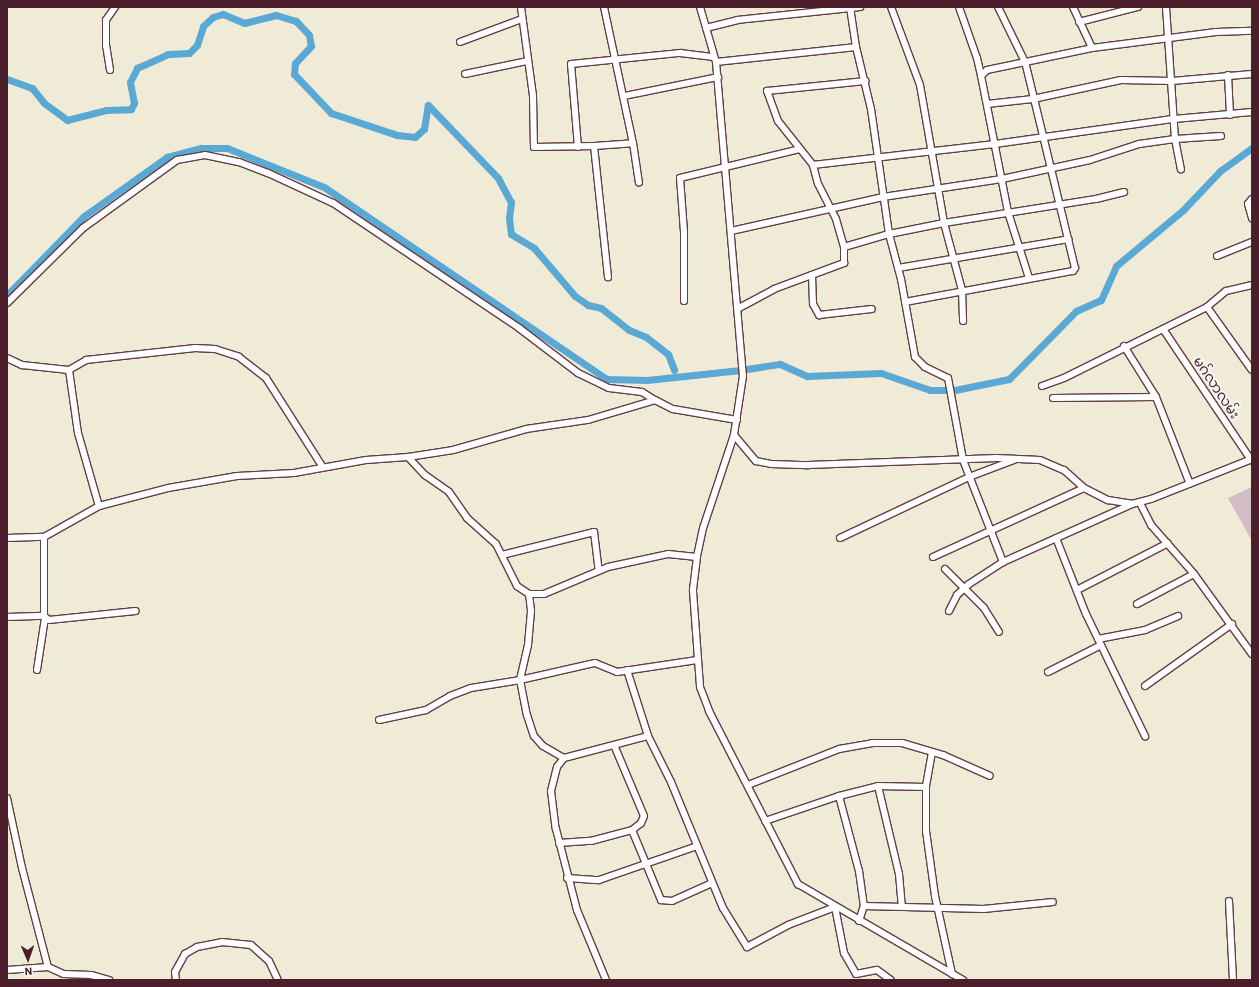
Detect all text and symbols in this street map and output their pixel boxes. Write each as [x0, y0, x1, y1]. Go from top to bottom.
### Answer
street label: မဂ်လာလမ်း [1189, 354, 1243, 422]
north arrow [8, 939, 48, 979]
text: N [24, 965, 32, 978]

